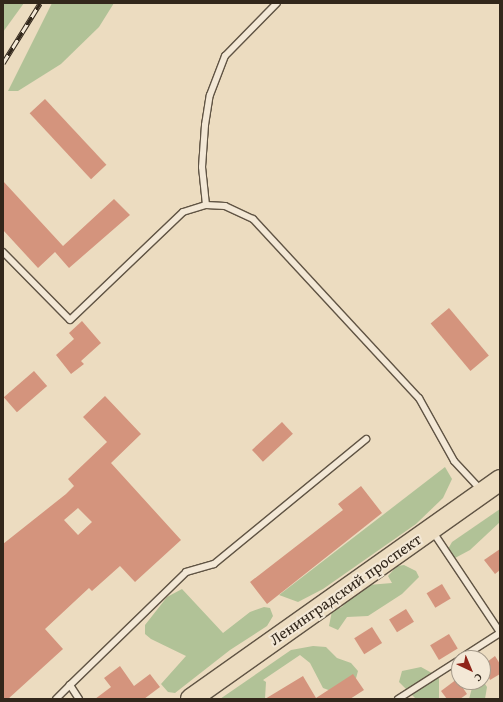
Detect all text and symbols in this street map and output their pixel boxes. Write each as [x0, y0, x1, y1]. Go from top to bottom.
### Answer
street label: Ленинградский проспект [265, 529, 425, 649]
north arrow [451, 650, 491, 690]
text: С [471, 670, 486, 686]

